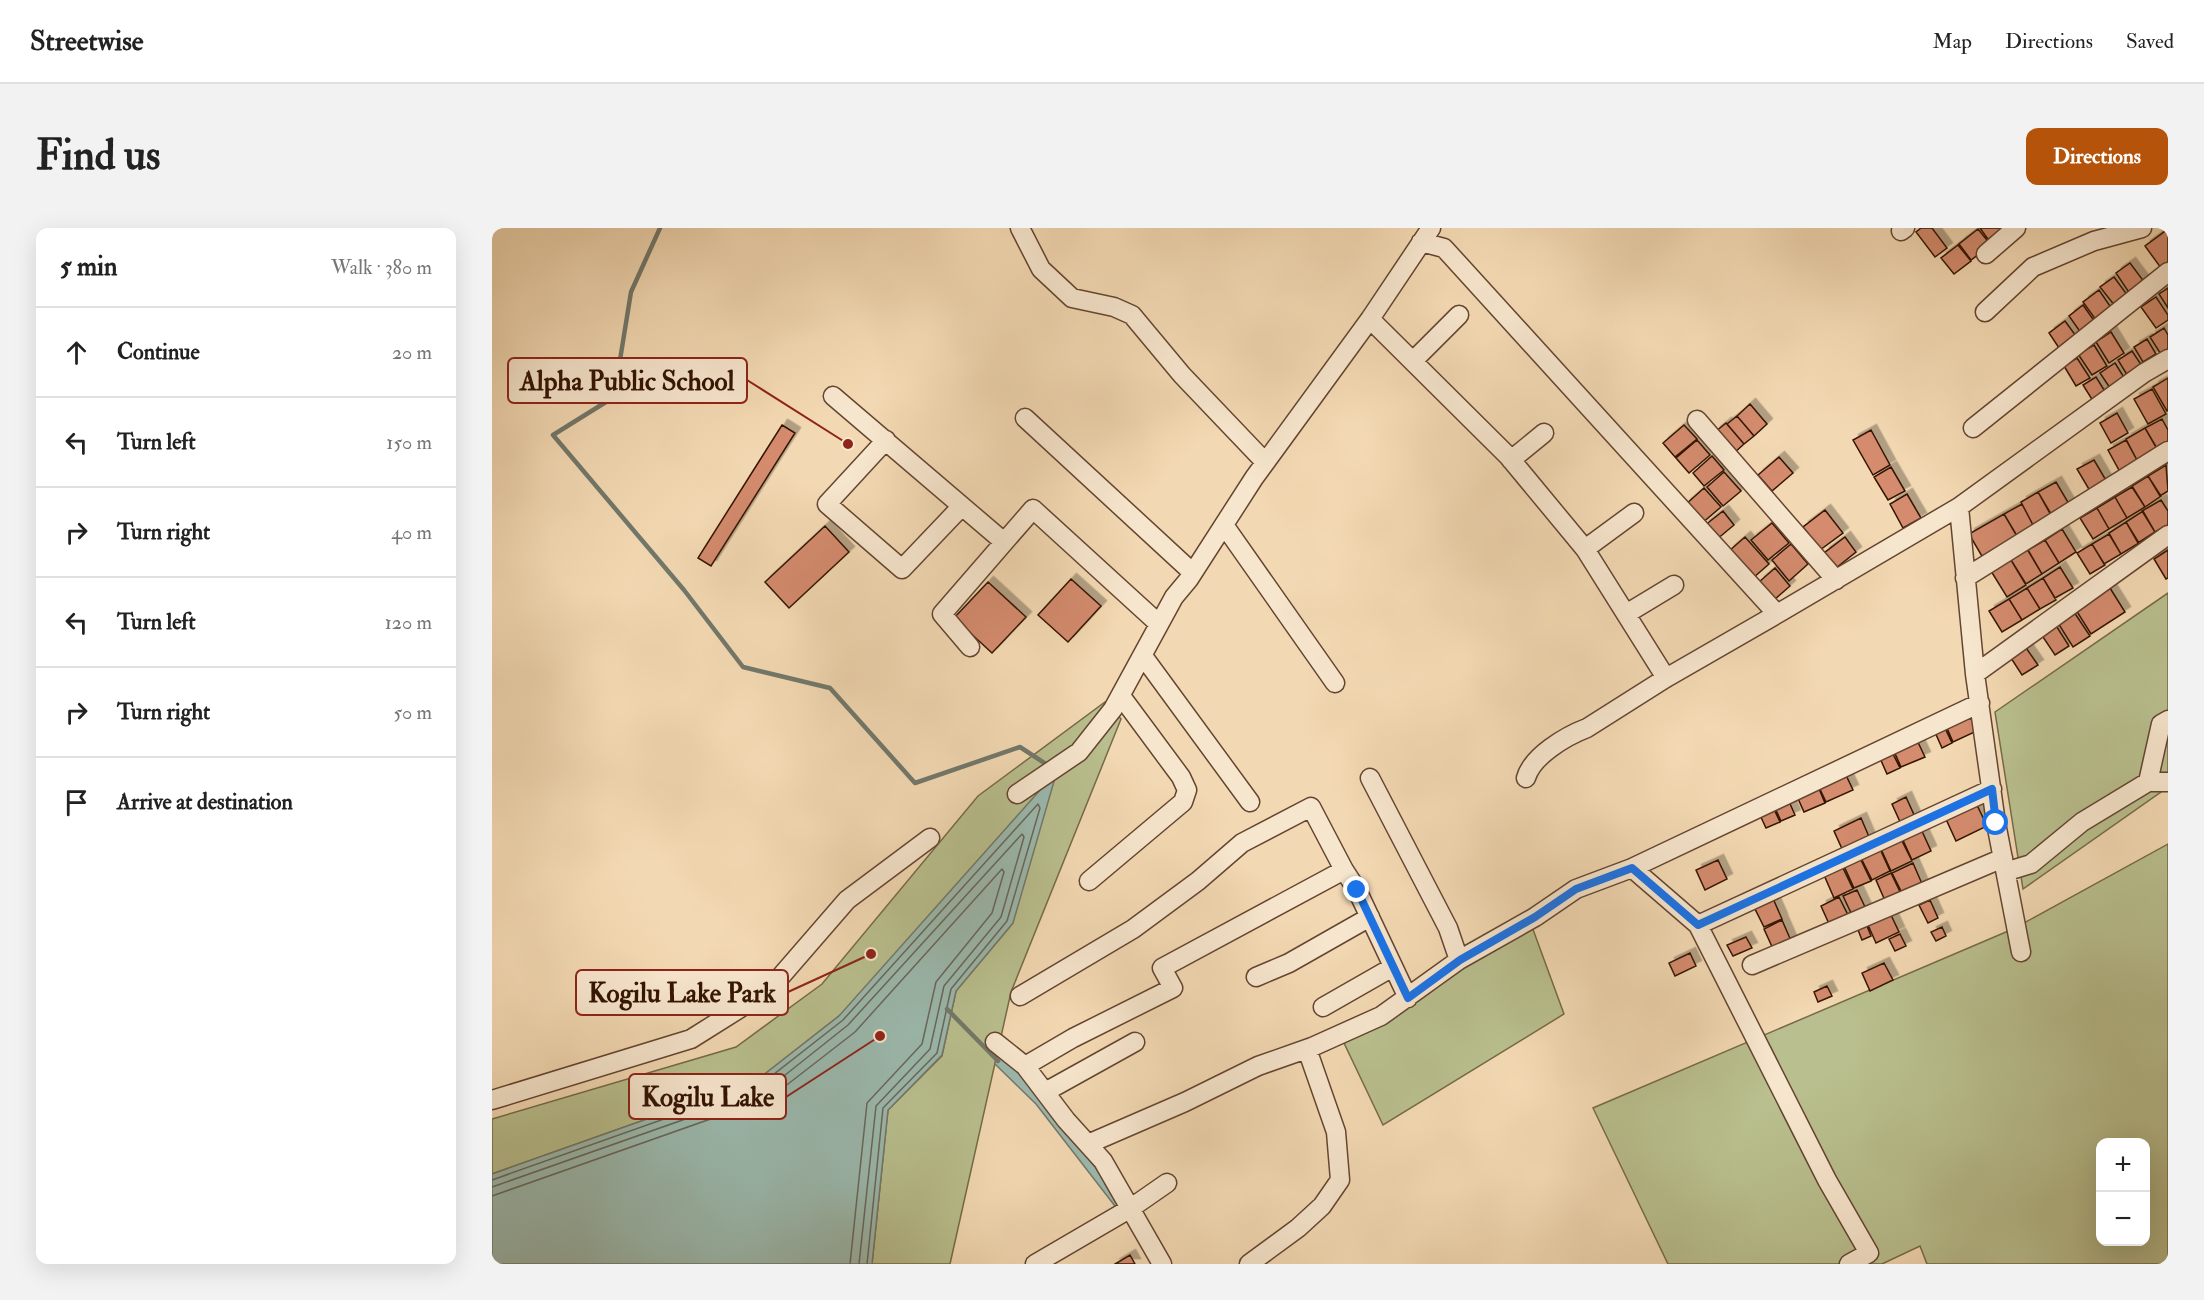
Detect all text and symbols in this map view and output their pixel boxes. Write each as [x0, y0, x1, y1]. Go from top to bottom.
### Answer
text: Streetwise [30, 24, 144, 59]
text: Map [1932, 28, 1972, 55]
text: Directions [2005, 28, 2093, 55]
text: Saved [2126, 28, 2174, 55]
button: Directions [2026, 128, 2168, 185]
text: Find us [36, 130, 160, 182]
text: 5 min [60, 251, 117, 283]
text: Walk · 380 m [331, 255, 432, 280]
icon: ahead [60, 336, 93, 369]
text: Continue [117, 338, 200, 366]
text: 20 m [392, 340, 432, 365]
callout: Alpha Public School [508, 358, 747, 403]
text: Alpha Public School [519, 365, 735, 399]
icon: left [60, 426, 93, 459]
text: Turn left [117, 428, 196, 456]
text: 150 m [386, 430, 432, 455]
icon: right [60, 516, 93, 549]
text: Turn right [117, 518, 210, 546]
text: 40 m [391, 520, 432, 545]
icon: left [60, 606, 93, 639]
text: Turn left [117, 608, 196, 636]
text: 120 m [385, 610, 432, 635]
icon: right [60, 696, 93, 729]
text: Turn right [117, 698, 210, 726]
text: 50 m [393, 700, 432, 725]
icon: arrive [60, 786, 93, 819]
text: Arrive at destination [117, 788, 293, 816]
route start [1982, 809, 2008, 835]
route end [1343, 876, 1369, 902]
callout: Kogilu Lake Park [576, 970, 788, 1015]
text: Kogilu Lake Park [588, 977, 777, 1011]
callout: Kogilu Lake [629, 1074, 786, 1119]
text: Kogilu Lake [642, 1081, 775, 1115]
map controls [2096, 1138, 2150, 1246]
button: + [2096, 1138, 2150, 1192]
button: − [2096, 1192, 2150, 1246]

